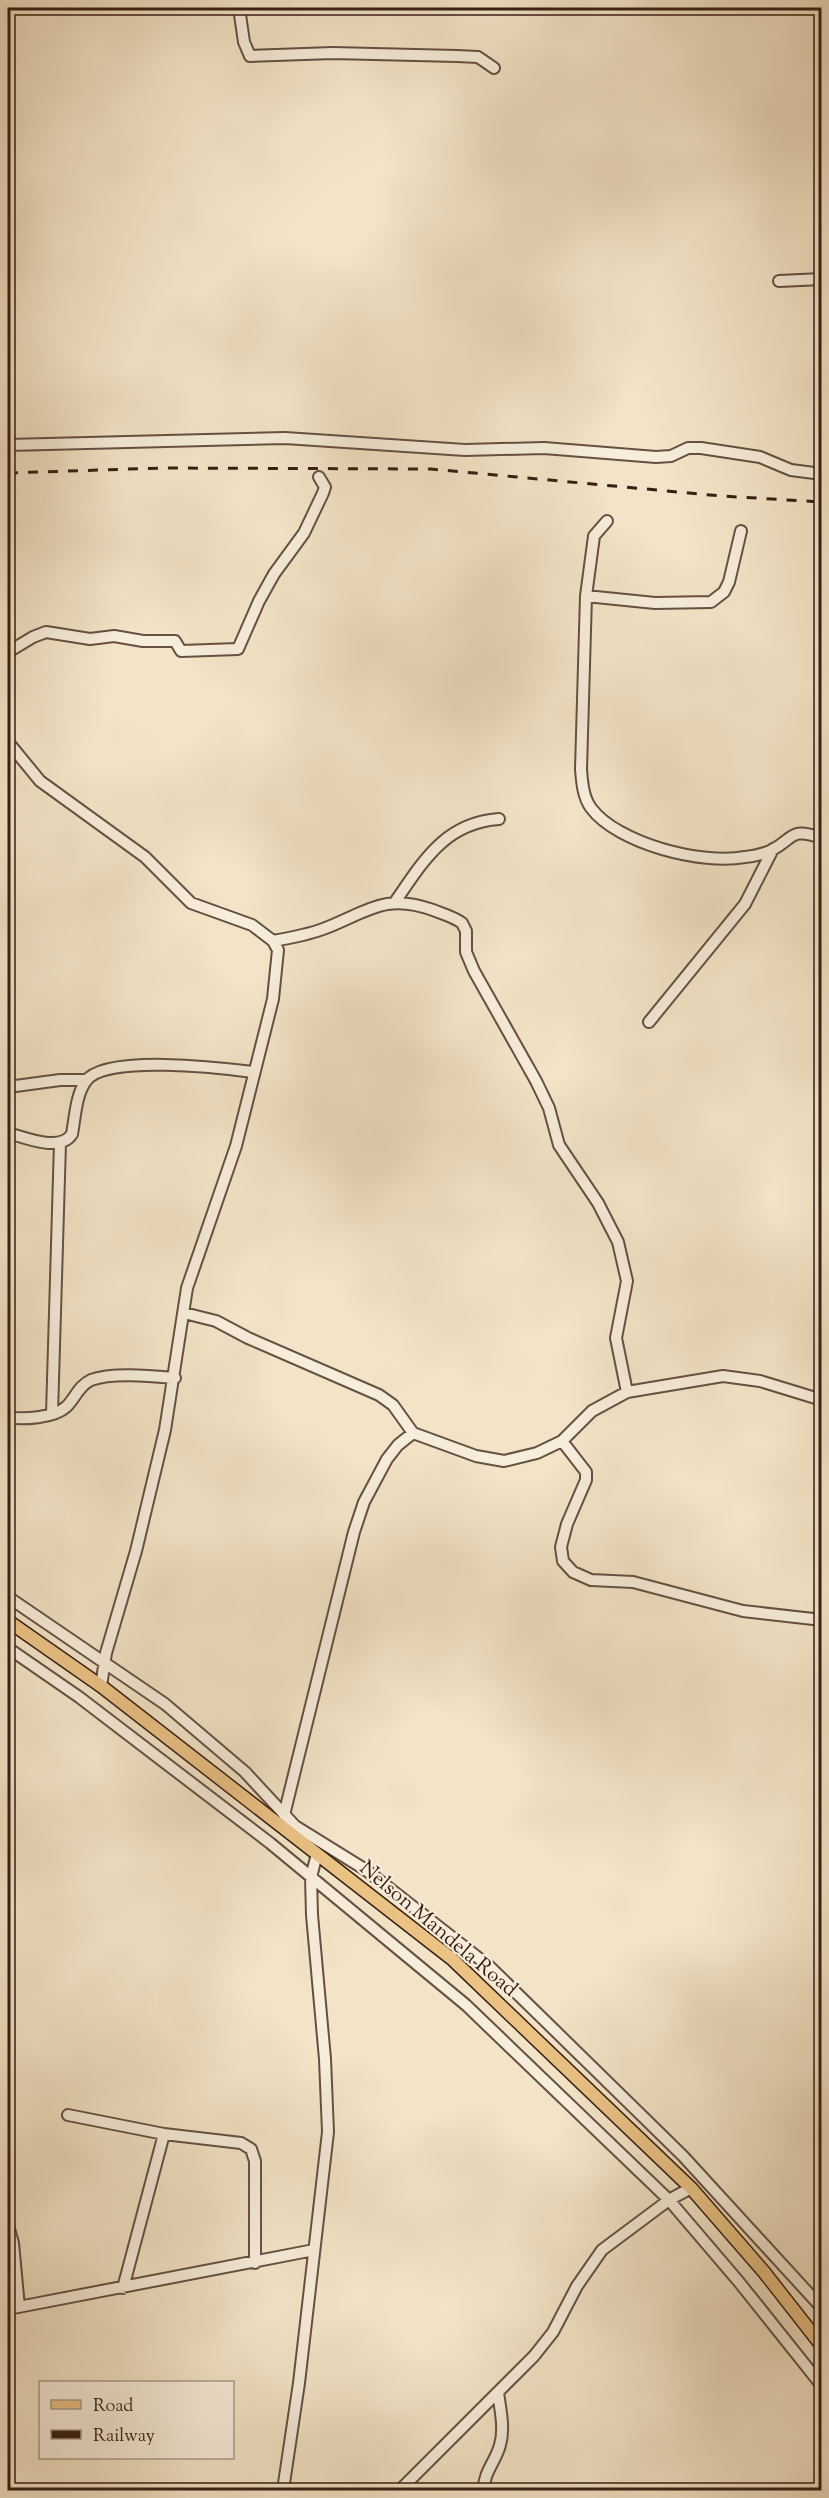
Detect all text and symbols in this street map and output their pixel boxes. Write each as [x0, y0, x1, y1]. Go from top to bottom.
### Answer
street label: Nelson Mandela Road [352, 1854, 523, 2005]
legend [39, 2381, 234, 2459]
text: Road [93, 2394, 133, 2420]
text: Railway [93, 2424, 155, 2450]

